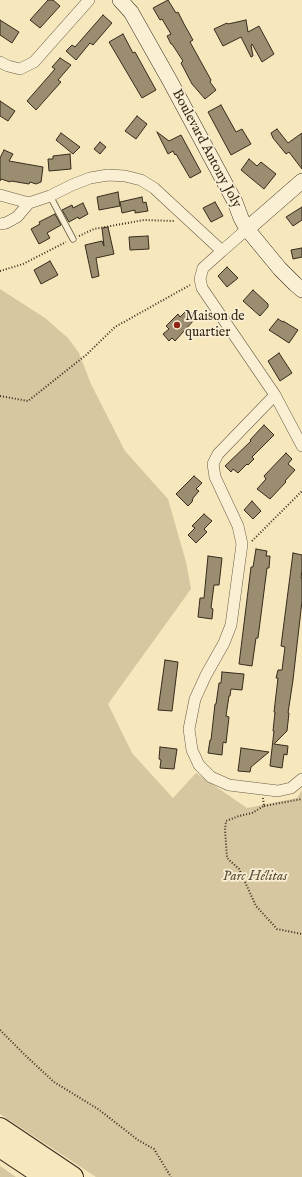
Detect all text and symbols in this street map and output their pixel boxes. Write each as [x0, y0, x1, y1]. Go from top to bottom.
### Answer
street label: Boulevard Antony Joly [168, 87, 244, 211]
place label: Maison de quartier [185, 309, 245, 342]
marker: Maison de quartier [172, 320, 182, 330]
park label: Parc Hélitas [223, 869, 287, 885]

